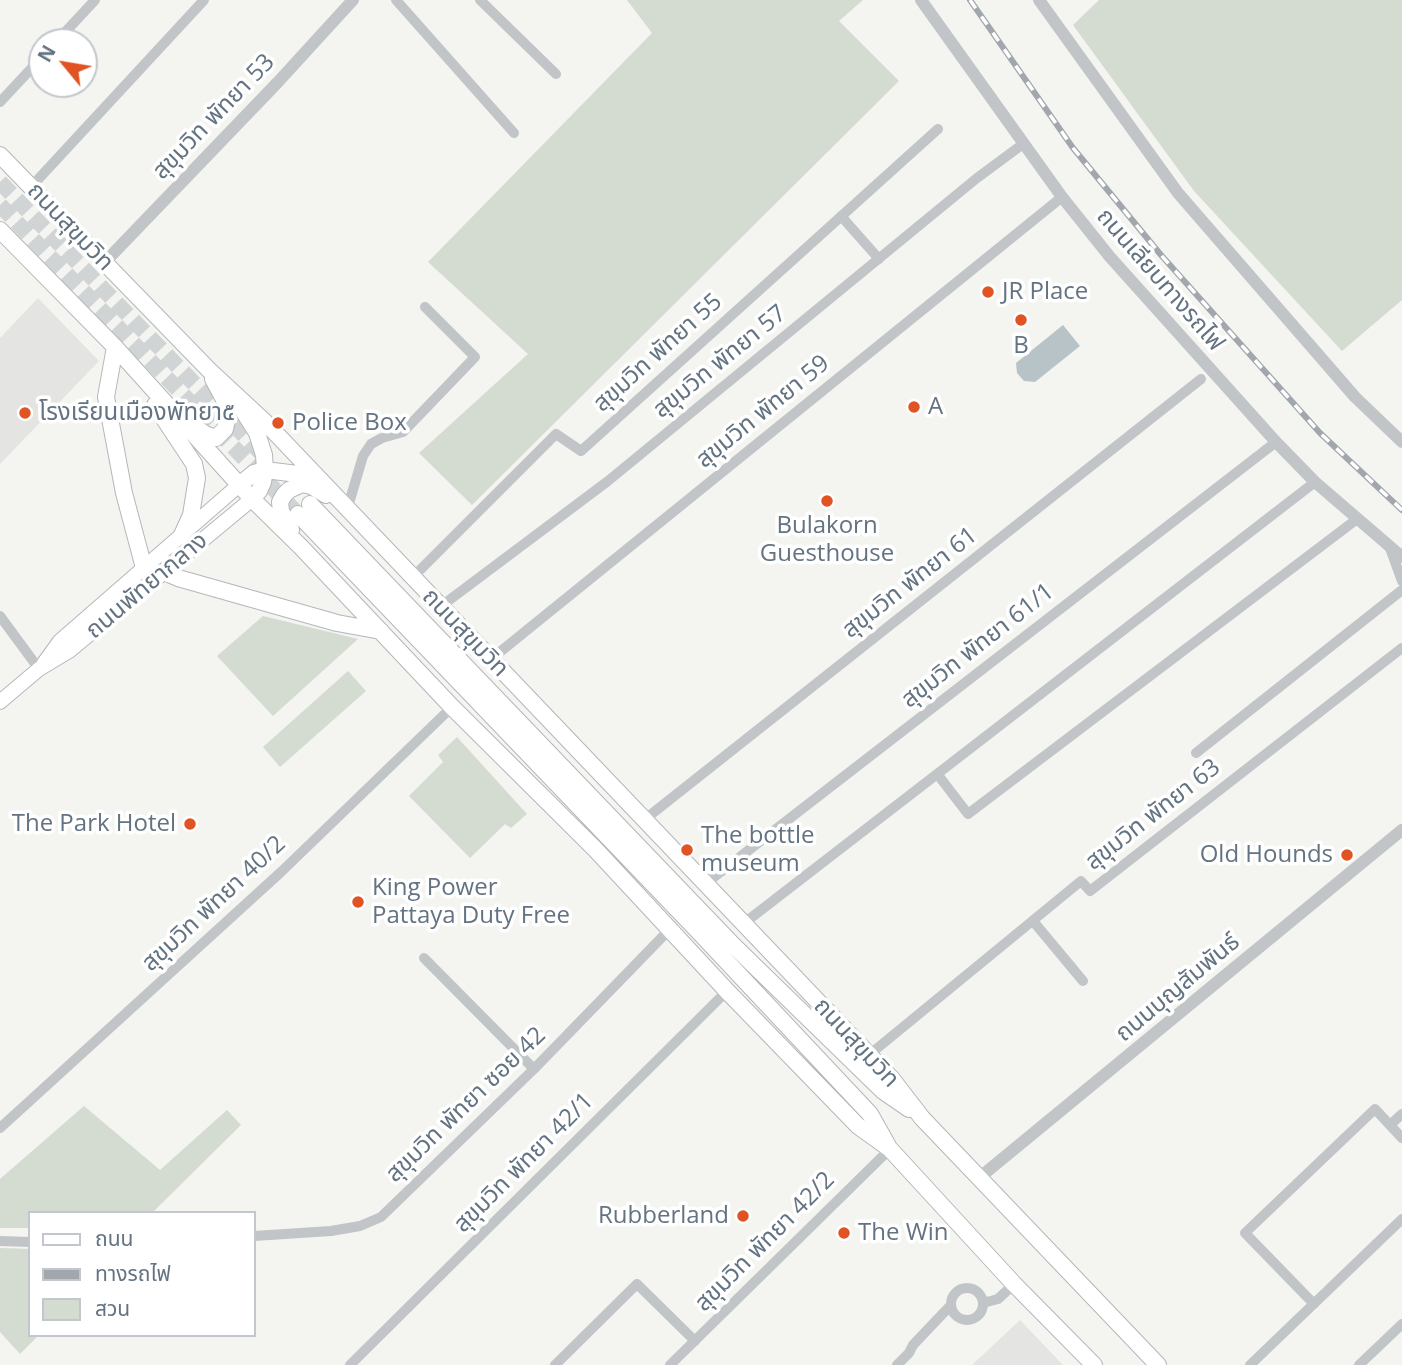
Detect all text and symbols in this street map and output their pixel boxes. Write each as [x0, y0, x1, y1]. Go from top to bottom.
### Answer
north arrow [28, 28, 98, 98]
text: N [31, 40, 62, 67]
street label: สุขุมวิท พัทยา 53 [147, 48, 281, 186]
street label: ถนนสุขุมวิท [21, 177, 119, 277]
street label: ถนนเลียบทางรถไฟ [1090, 203, 1230, 357]
place label: JR Place [1002, 278, 1088, 306]
marker: JR Place [980, 284, 996, 300]
street label: สุขุมวิท พัทยา 55 [588, 288, 728, 418]
street label: สุขุมวิท พัทยา 57 [648, 299, 792, 425]
marker: B [1013, 312, 1029, 328]
place label: B [1013, 332, 1029, 360]
street label: สุขุมวิท พัทยา 59 [691, 349, 835, 475]
place label: A [928, 393, 943, 421]
place label: โรงเรียนเมืองพัทยา๕ [39, 399, 235, 427]
marker: A [906, 399, 922, 415]
marker: โรงเรียนเมืองพัทยา๕ [17, 405, 33, 421]
place label: Police Box [292, 409, 407, 437]
marker: Police Box [270, 415, 286, 431]
marker: Bulakorn Guesthouse [819, 493, 835, 509]
place label: Bulakorn Guesthouse [760, 512, 894, 568]
street label: สุขุมวิท พัทยา 61 [837, 521, 983, 645]
street label: ถนนพัทยากลาง [80, 527, 214, 645]
street label: สุขุมวิท พัทยา 61/1 [896, 577, 1060, 715]
street label: ถนนสุขุมวิท [416, 583, 514, 683]
street label: สุขุมวิท พัทยา 63 [1080, 753, 1226, 877]
place label: The Park Hotel [12, 810, 176, 838]
marker: The Park Hotel [182, 816, 198, 832]
place label: The bottle museum [701, 822, 814, 878]
street label: สุขุมวิท พัทยา 40/2 [136, 830, 292, 978]
place label: Old Hounds [1200, 841, 1333, 869]
marker: The bottle museum [679, 842, 695, 858]
marker: Old Hounds [1339, 847, 1355, 863]
place label: King Power Pattaya Duty Free [372, 874, 570, 930]
marker: King Power Pattaya Duty Free [350, 894, 366, 910]
street label: ถนนบุญสัมพันธ์ [1110, 928, 1246, 1048]
street label: ถนนสุขุมวิท [807, 992, 905, 1094]
street label: สุขุมวิท พัทยา ซอย 42 [380, 1021, 552, 1189]
street label: สุขุมวิท พัทยา 42/1 [448, 1087, 600, 1239]
street label: สุขุมวิท พัทยา 42/2 [689, 1166, 841, 1318]
place label: Rubberland [598, 1202, 729, 1230]
marker: Rubberland [735, 1208, 751, 1224]
legend [28, 1211, 256, 1337]
place label: The Win [858, 1219, 949, 1247]
text: ถนน [95, 1224, 133, 1252]
marker: The Win [836, 1225, 852, 1241]
text: ทางรถไฟ [95, 1259, 171, 1287]
text: สวน [95, 1294, 130, 1322]

